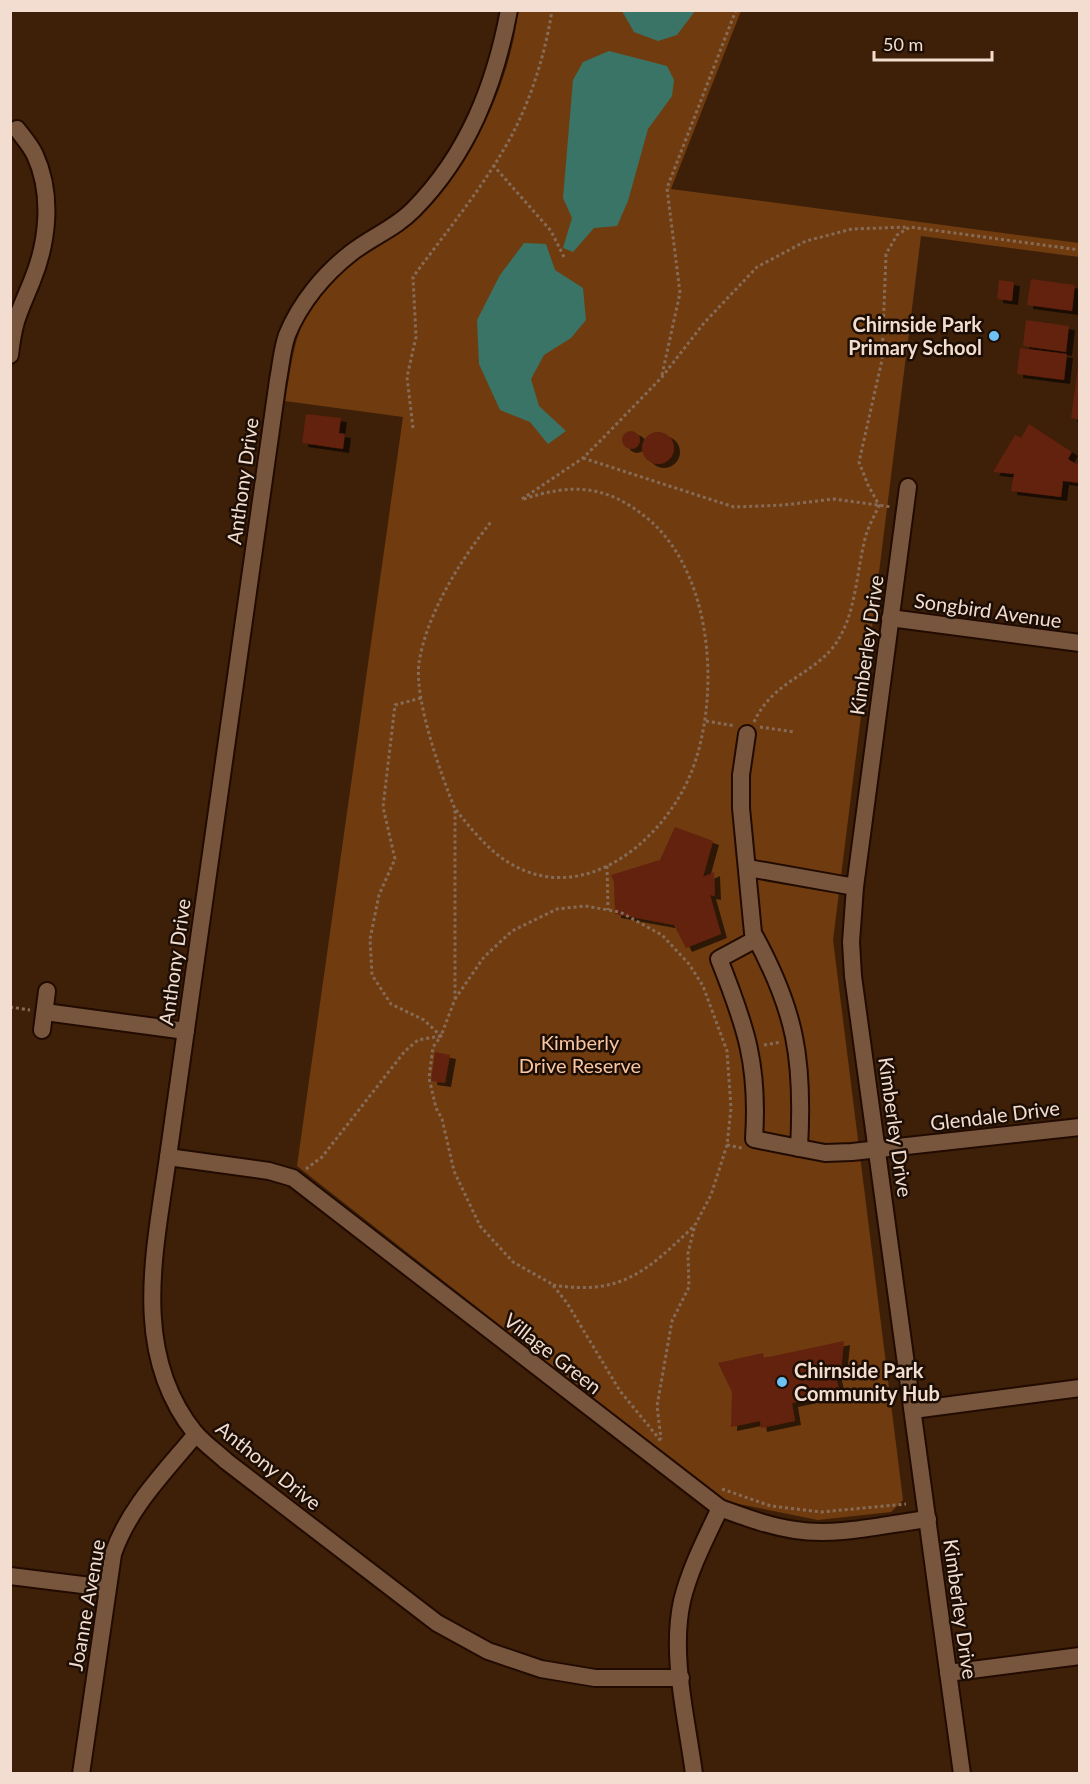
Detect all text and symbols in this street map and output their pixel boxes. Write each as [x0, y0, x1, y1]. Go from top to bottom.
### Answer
scale bar [874, 24, 992, 62]
text: 50 m [883, 33, 923, 55]
place label: Chirnside Park Primary School [848, 312, 982, 359]
marker: Chirnside Park Primary School [987, 329, 1001, 343]
street label: Anthony Drive [221, 416, 263, 546]
street label: Kimberley Drive [844, 573, 888, 717]
street label: Songbird Avenue [913, 588, 1063, 632]
street label: Anthony Drive [153, 897, 195, 1027]
park label: Kimberly Drive Reserve [519, 1030, 641, 1077]
street label: Kimberley Drive [874, 1055, 918, 1199]
street label: Glendale Drive [929, 1095, 1061, 1135]
street label: Village Green [499, 1307, 607, 1399]
place label: Chirnside Park Community Hub [794, 1358, 940, 1405]
marker: Chirnside Park Community Hub [775, 1375, 789, 1389]
street label: Anthony Drive [212, 1415, 326, 1515]
street label: Joanne Avenue [63, 1537, 109, 1673]
street label: Kimberley Drive [939, 1537, 983, 1681]

